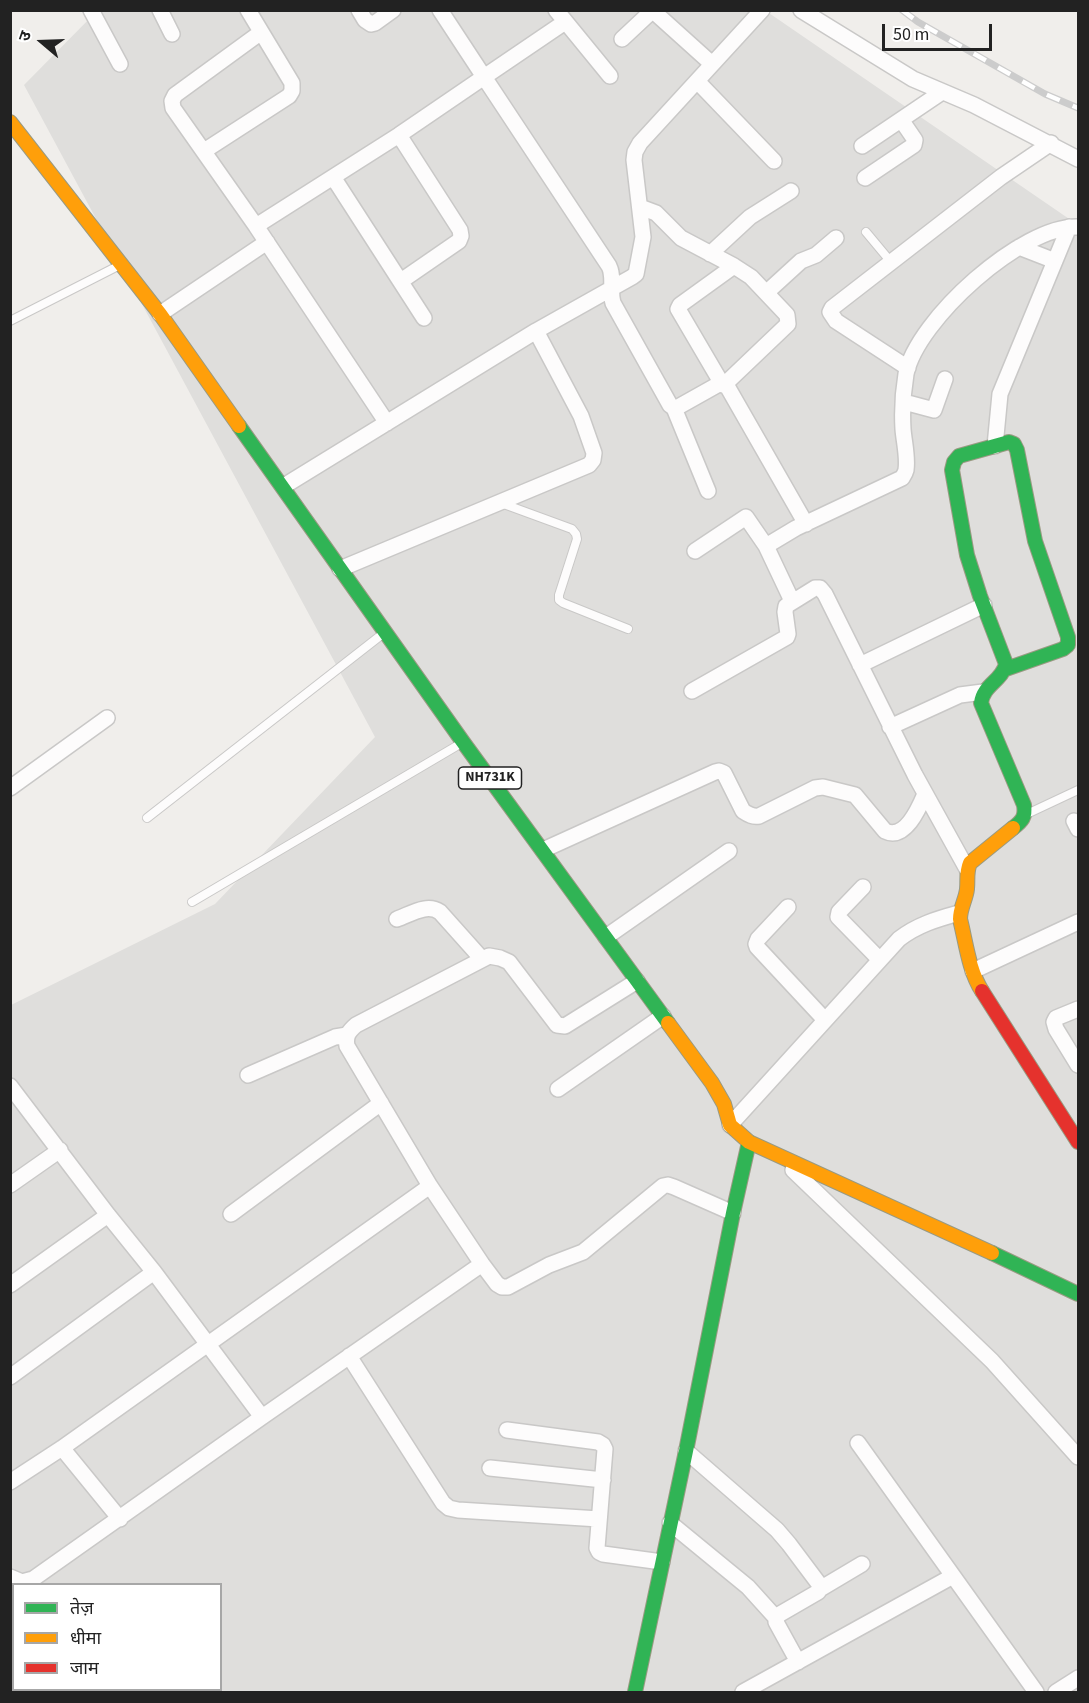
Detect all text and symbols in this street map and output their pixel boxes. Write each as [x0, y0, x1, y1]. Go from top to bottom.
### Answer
north arrow [12, 12, 72, 72]
scale bar [885, 12, 994, 50]
text: 50 m [893, 22, 929, 47]
text: उ [13, 28, 37, 44]
road number: NH731K [458, 767, 522, 789]
legend [12, 1583, 222, 1691]
text: तेज़ [70, 1596, 94, 1621]
text: धीमा [70, 1626, 101, 1651]
text: जाम [70, 1656, 99, 1681]

